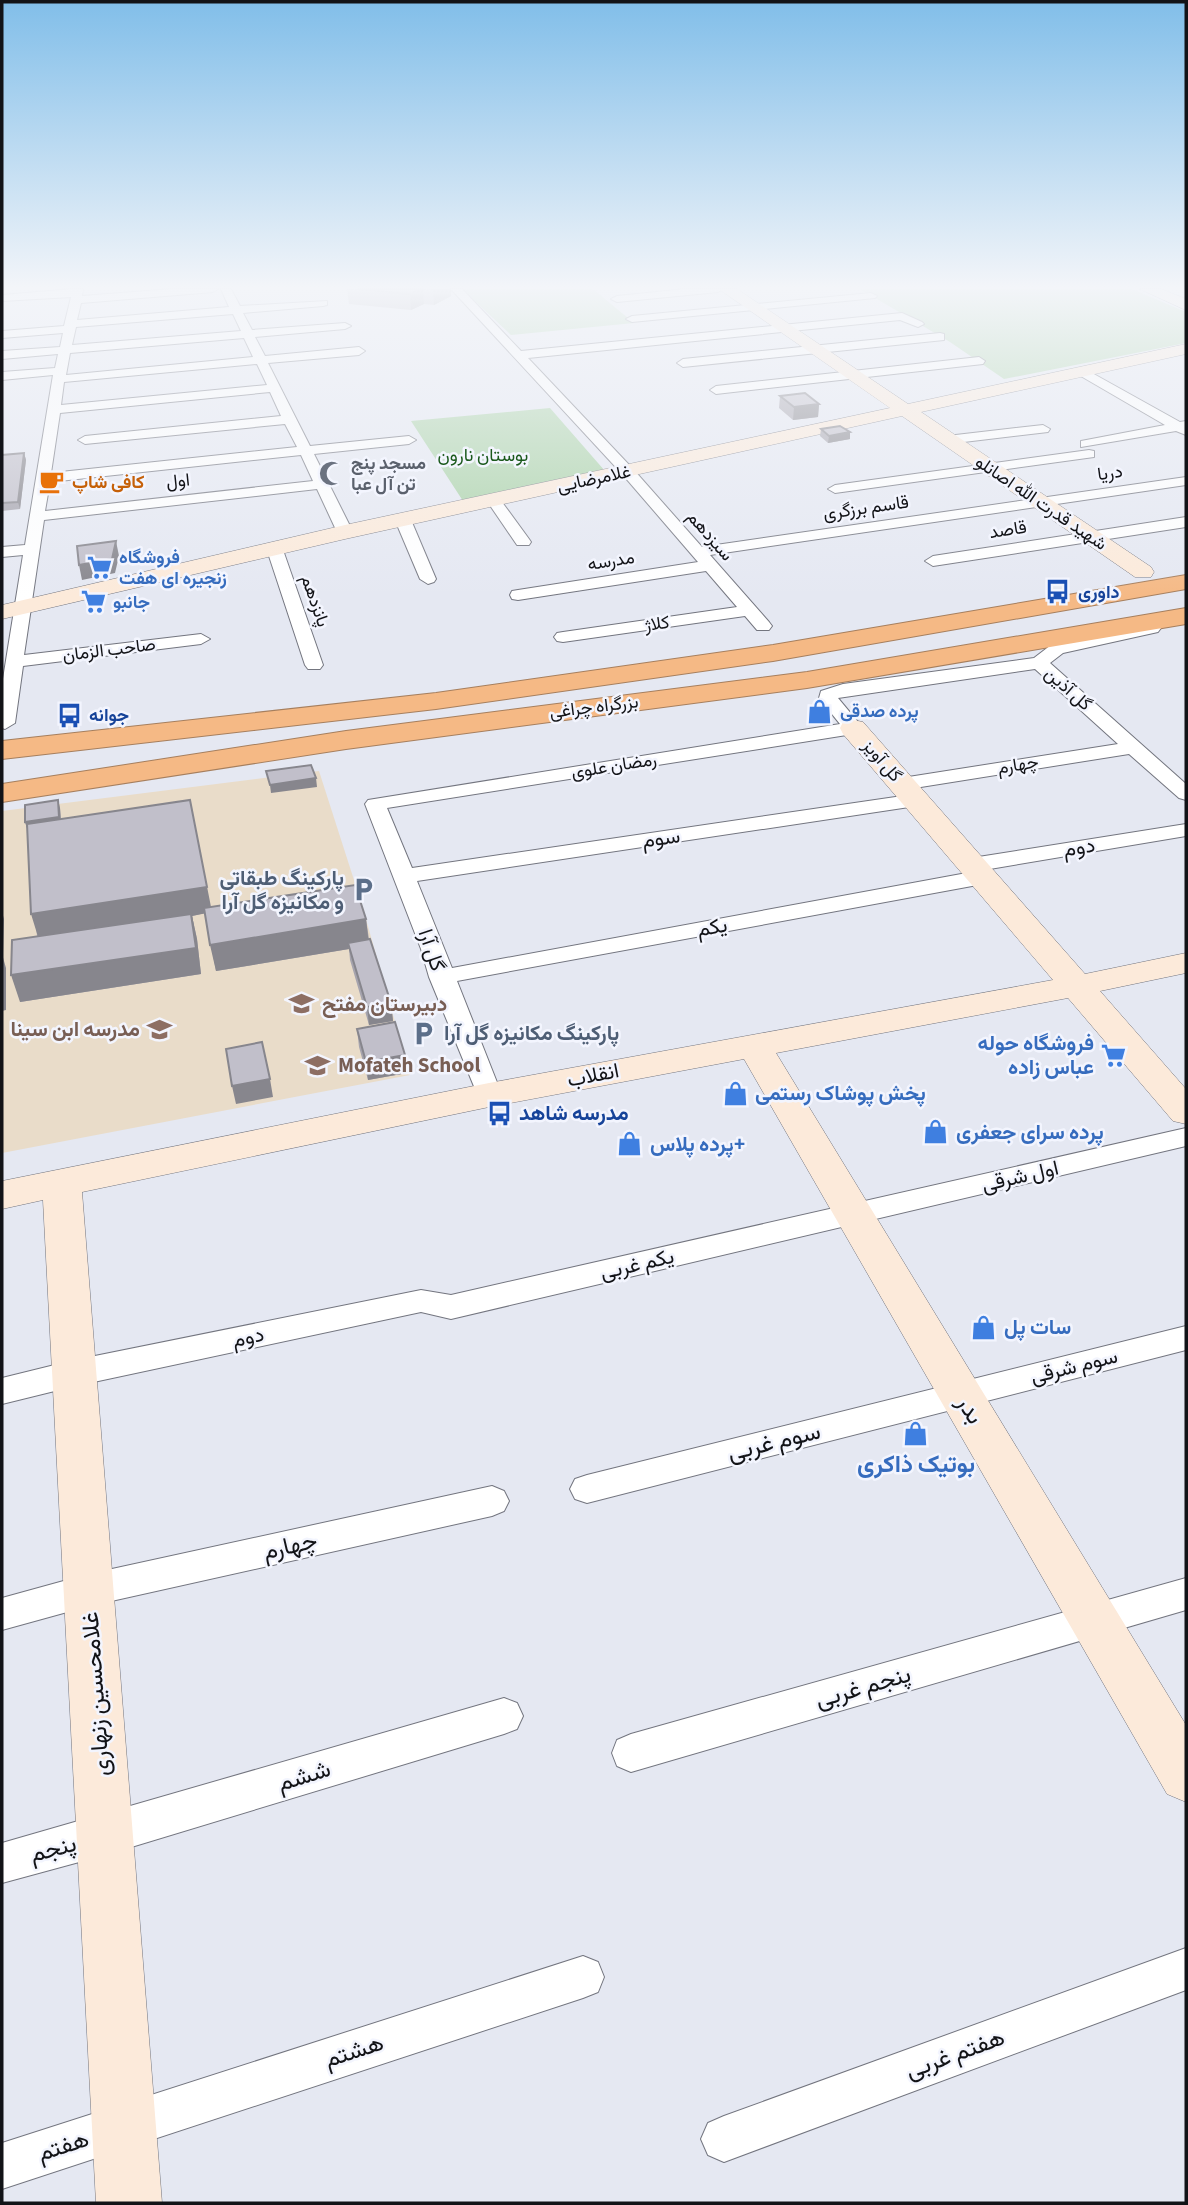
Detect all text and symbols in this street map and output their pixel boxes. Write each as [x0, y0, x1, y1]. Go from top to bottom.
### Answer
park label: بوستان نارون [438, 443, 528, 468]
street label: شهید قدرت الله اصانلو [970, 450, 1112, 556]
place label: مسجد پنج تن آل عبا [351, 451, 426, 497]
mosque icon: مسجد پنج تن آل عبا [317, 459, 345, 487]
street label: غلامرضایی [555, 459, 633, 499]
street label: دریا [1096, 459, 1124, 487]
street label: اول [165, 467, 191, 495]
cafe icon: کافی شاپ [38, 468, 66, 496]
place label: کافی شاپ [72, 470, 144, 495]
street label: قاسم برزگری [822, 490, 910, 526]
street label: سیزدهم [681, 505, 739, 567]
street label: قاصد [987, 515, 1029, 545]
place label: فروشگاه زنجیره ای هفت [119, 545, 227, 591]
street label: مدرسه [586, 545, 636, 577]
supermarket icon: فروشگاه زنجیره ای هفت [85, 553, 113, 581]
street label: پانزدهم [294, 572, 336, 630]
bus stop icon: داوری [1044, 578, 1072, 606]
place label: داوری [1078, 580, 1120, 605]
supermarket icon: جانبو [79, 588, 107, 616]
place label: جانبو [113, 590, 150, 615]
street label: کلاژ [642, 610, 671, 638]
street label: صاحب الزمان [61, 632, 157, 668]
street label: گل آذین [1039, 661, 1097, 717]
street label: بزرگراه چراغی [548, 689, 640, 725]
shop icon: پرده صدقی [806, 697, 834, 725]
place label: پرده صدقی [840, 699, 919, 724]
bus stop icon: جوانه [55, 701, 83, 729]
place label: جوانه [89, 703, 129, 728]
street label: گل آویز [856, 734, 908, 788]
street label: رمضان علوی [570, 747, 658, 785]
street label: چهارم [996, 749, 1040, 781]
street label: سوم [640, 820, 682, 856]
street label: دوم [1061, 830, 1097, 864]
place label: پارکینگ طبقاتی و مکانیزه گل آرا [220, 863, 344, 917]
parking icon: پارکینگ طبقاتی و مکانیزه گل آرا [350, 876, 378, 904]
street label: یکم [694, 910, 730, 944]
street label: گل آرا [411, 925, 453, 975]
place label: دبیرستان مفتح [322, 989, 447, 1019]
school or university icon: دبیرستان مفتح [288, 990, 316, 1018]
place label: مدرسه ابن سینا [10, 1014, 140, 1044]
school or university icon: مدرسه ابن سینا [146, 1015, 174, 1043]
place label: پارکینگ مکانیزه گل آرا [444, 1018, 619, 1048]
parking icon: پارکینگ مکانیزه گل آرا [410, 1019, 438, 1047]
place label: فروشگاه حوله عباس زاده [977, 1028, 1094, 1082]
supermarket icon: فروشگاه حوله عباس زاده [1100, 1041, 1128, 1069]
place label: Mofateh School [338, 1050, 481, 1080]
school or university icon: Mofateh School [304, 1051, 332, 1079]
street label: انقلاب [564, 1055, 622, 1095]
place label: پخش پوشاک رستمی [755, 1078, 926, 1108]
shop icon: پخش پوشاک رستمی [721, 1079, 749, 1107]
place label: مدرسه شاهد [519, 1098, 629, 1128]
bus stop icon: مدرسه شاهد [485, 1099, 513, 1127]
place label: پرده سرای جعفری [956, 1117, 1104, 1147]
shop icon: پرده سرای جعفری [922, 1118, 950, 1146]
place label: پرده پلاس+ [650, 1129, 745, 1159]
shop icon: پرده پلاس+ [616, 1130, 644, 1158]
street label: اول شرقی [978, 1153, 1062, 1199]
street label: یکم غربی [597, 1241, 677, 1287]
place label: سات پل [1004, 1312, 1071, 1342]
shop icon: سات پل [970, 1313, 998, 1341]
street label: دوم [229, 1319, 267, 1355]
street label: سوم شرقی [1027, 1341, 1121, 1391]
street label: بدر [947, 1388, 992, 1431]
street label: سوم غربی [724, 1414, 824, 1470]
shop icon: بوتیک ذاکری [902, 1419, 930, 1447]
place label: بوتیک ذاکری [857, 1447, 975, 1482]
street label: چهارم [259, 1523, 321, 1569]
street label: غلامحسین زنهاری [73, 1611, 119, 1777]
street label: پنجم غربی [811, 1657, 915, 1717]
street label: ششم [273, 1751, 335, 1801]
street label: پنجم [26, 1826, 80, 1872]
street label: هفتم غربی [900, 2020, 1010, 2088]
street label: هشتم [320, 2025, 388, 2077]
street label: هفتم [33, 2121, 93, 2171]

